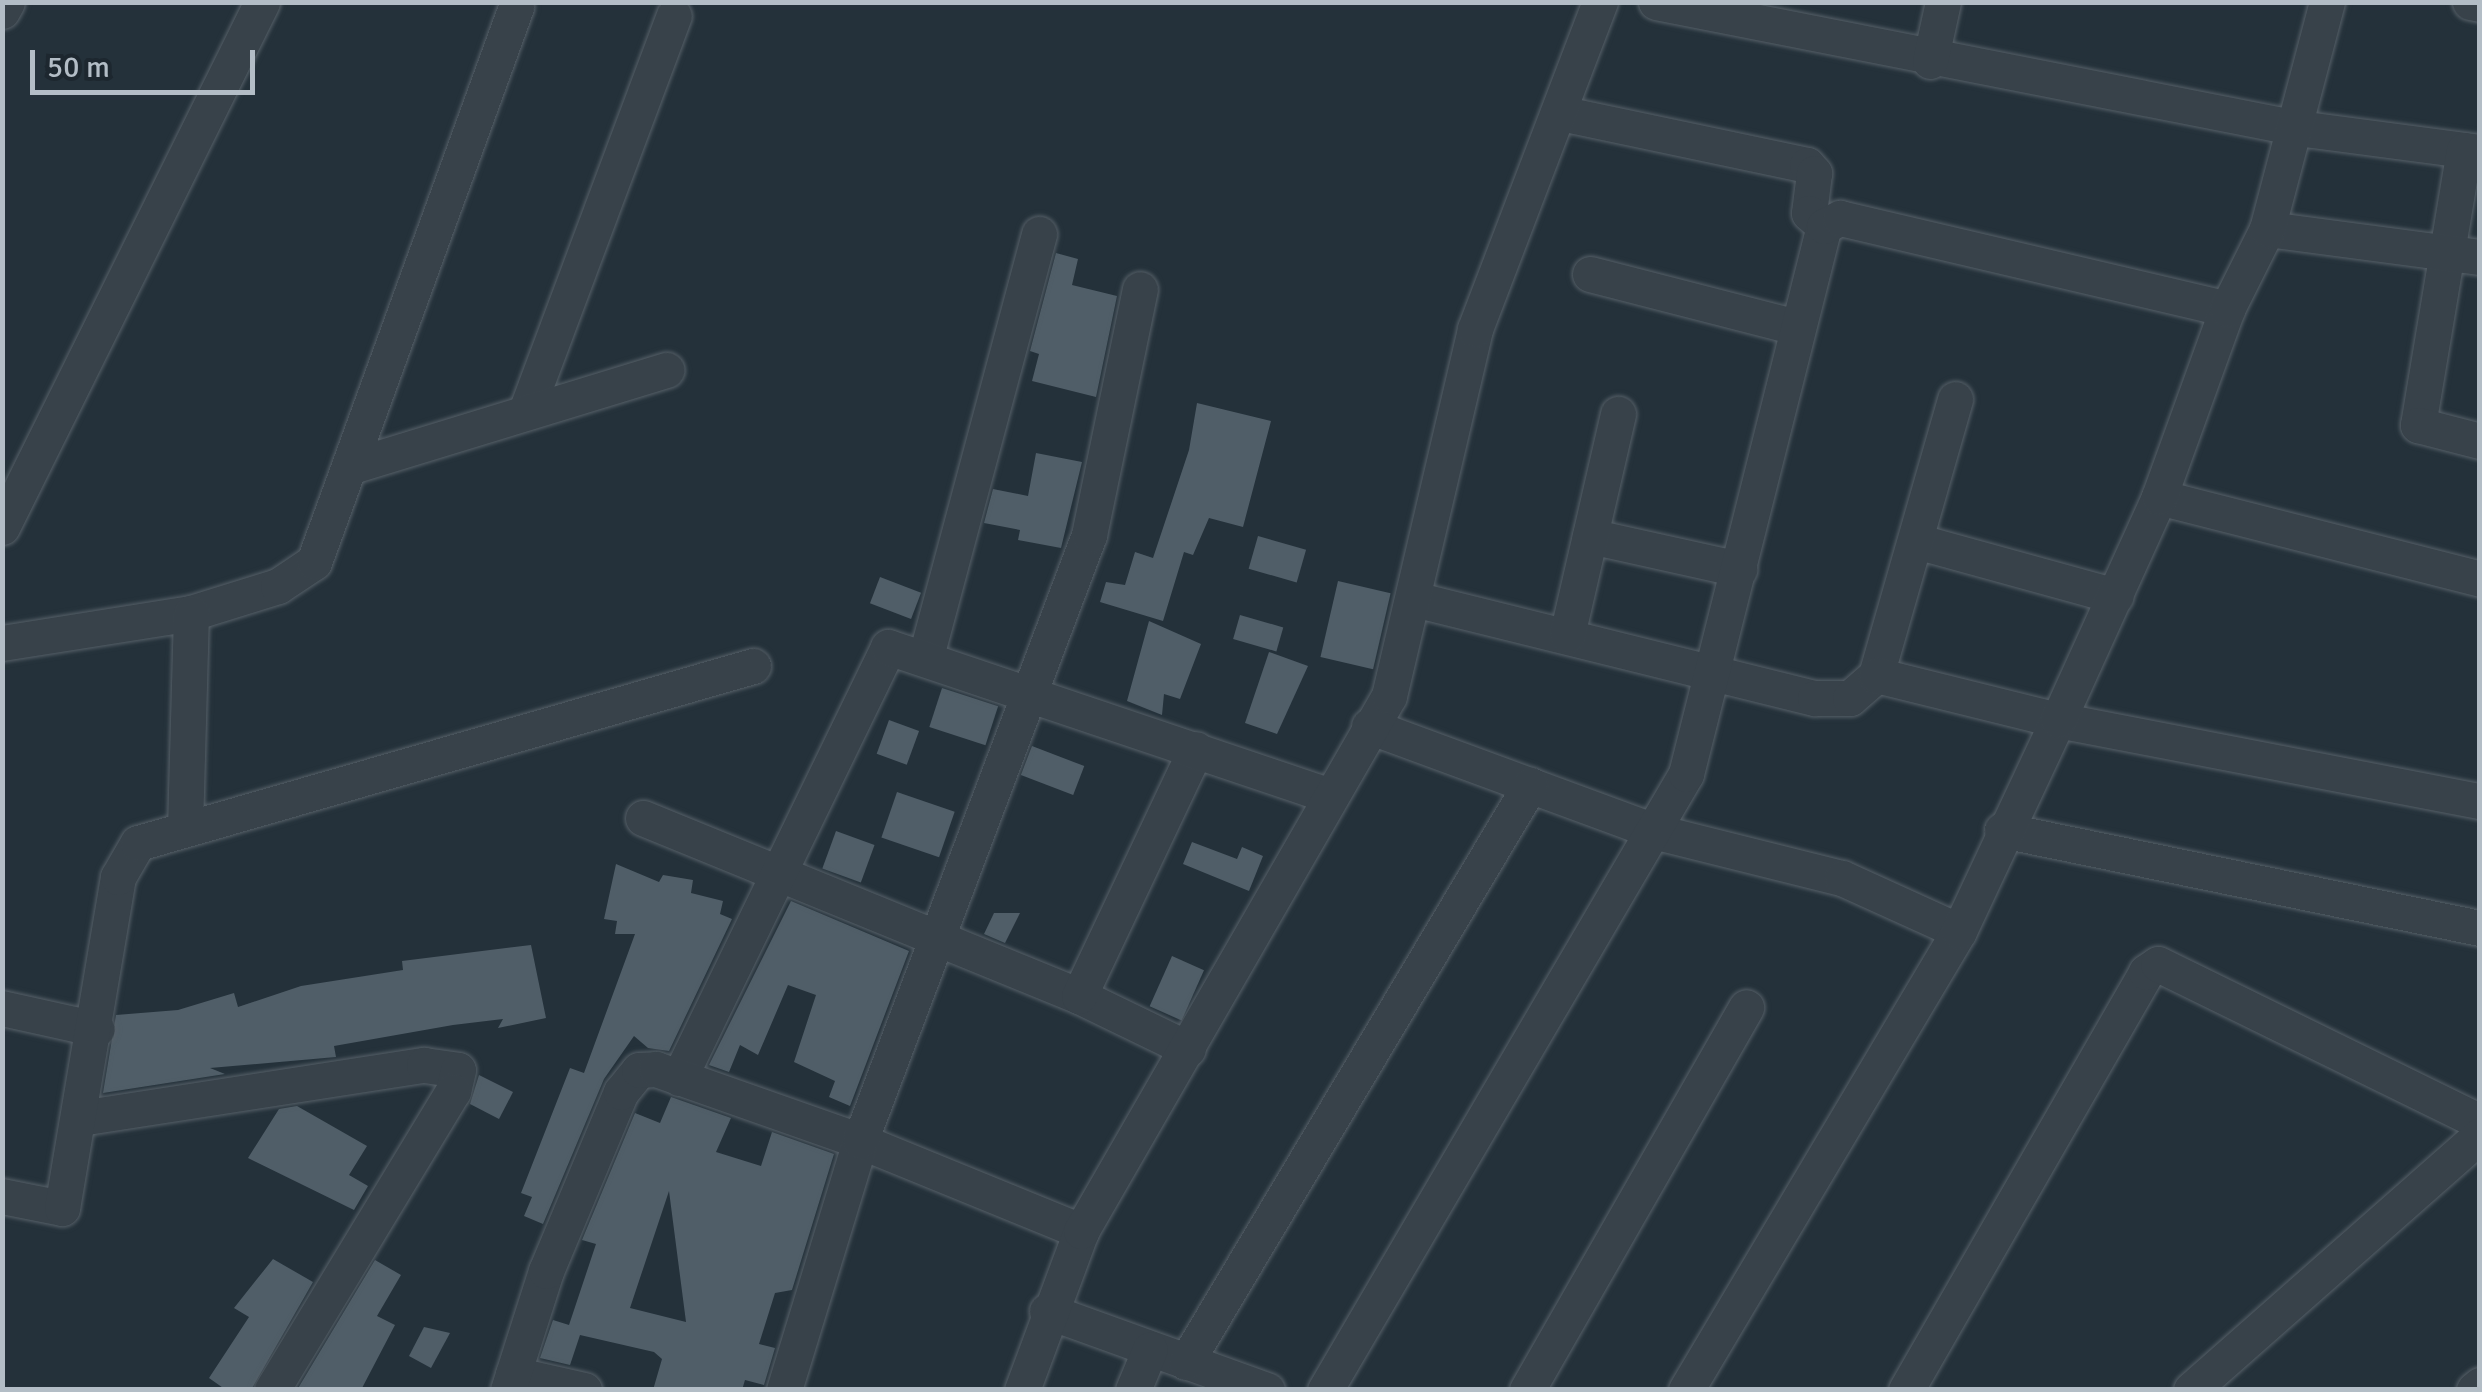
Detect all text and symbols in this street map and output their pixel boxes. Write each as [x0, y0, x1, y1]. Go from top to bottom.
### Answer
scale bar [35, 30, 260, 92]
text: 50 m [47, 49, 110, 86]

